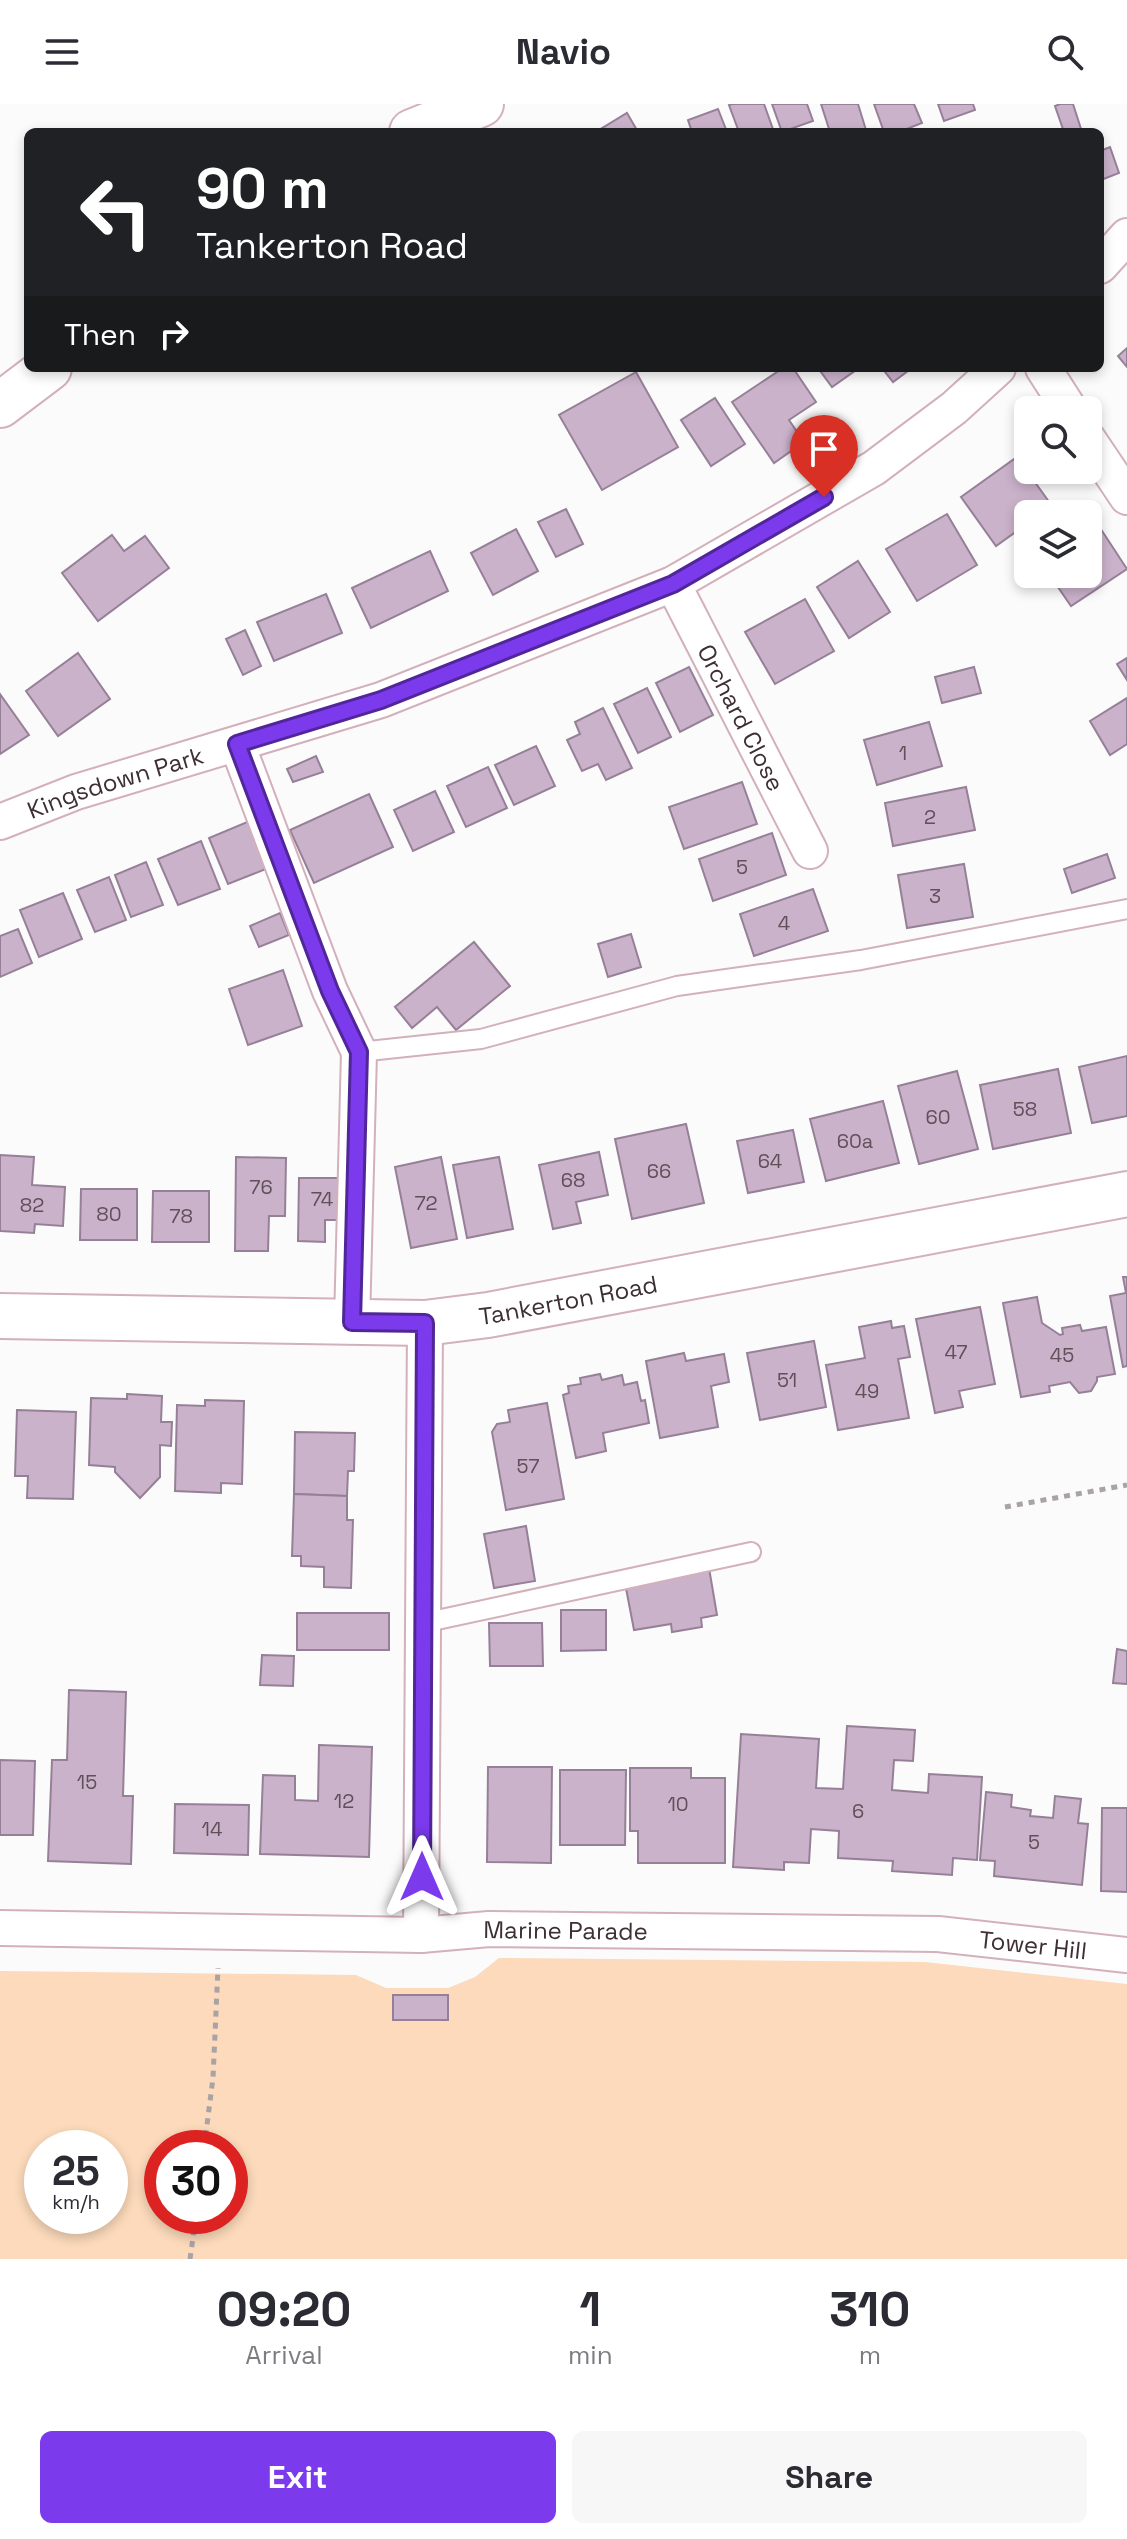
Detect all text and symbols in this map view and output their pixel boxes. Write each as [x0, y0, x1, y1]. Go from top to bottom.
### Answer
text: Navio [516, 29, 611, 75]
icon: menu [40, 30, 84, 74]
icon: search [1043, 30, 1087, 74]
text: 90 m [196, 153, 329, 224]
icon: left [64, 160, 168, 264]
text: Tankerton Road [196, 223, 468, 269]
icon: right [152, 312, 196, 356]
text: Then [64, 315, 136, 354]
map controls [1014, 396, 1102, 588]
button: search [1014, 396, 1102, 484]
pin [790, 415, 858, 497]
icon: arrive [802, 427, 846, 471]
button: layers [1014, 500, 1102, 588]
street label: Orchard Close [691, 639, 792, 796]
street label: Kingsdown Park [22, 739, 207, 825]
house number: 1 [899, 740, 907, 766]
house number: 2 [924, 804, 936, 830]
house number: 5 [736, 854, 748, 880]
house number: 3 [929, 883, 941, 909]
house number: 4 [778, 910, 790, 936]
house number: 58 [1013, 1096, 1037, 1122]
house number: 60 [925, 1104, 951, 1130]
house number: 60a [837, 1128, 873, 1154]
house number: 64 [758, 1148, 782, 1174]
house number: 66 [647, 1158, 671, 1184]
house number: 68 [561, 1167, 585, 1193]
house number: 76 [249, 1174, 273, 1200]
house number: 74 [311, 1186, 333, 1212]
house number: 72 [414, 1190, 438, 1216]
house number: 82 [20, 1192, 44, 1218]
house number: 80 [96, 1201, 122, 1227]
house number: 78 [169, 1203, 193, 1229]
street label: Tankerton Road [477, 1268, 660, 1332]
house number: 47 [944, 1339, 968, 1365]
house number: 45 [1050, 1342, 1074, 1368]
house number: 51 [777, 1367, 797, 1393]
house number: 49 [855, 1378, 879, 1404]
house number: 57 [516, 1453, 540, 1479]
house number: 15 [77, 1769, 97, 1795]
house number: 12 [334, 1788, 354, 1814]
house number: 10 [667, 1791, 689, 1817]
house number: 6 [852, 1798, 864, 1824]
house number: 14 [202, 1816, 222, 1842]
house number: 5 [1028, 1829, 1040, 1855]
position arrow [380, 1835, 464, 1919]
street label: Marine Parade [483, 1913, 648, 1946]
street label: Tower Hill [978, 1923, 1089, 1966]
speed limit sign: 30 [144, 2130, 248, 2234]
text: 25 [52, 2146, 100, 2197]
text: km/h [52, 2189, 100, 2215]
text: 09:20 [217, 2279, 351, 2340]
text: 1 [579, 2279, 601, 2340]
text: 310 [829, 2279, 910, 2340]
text: Arrival [245, 2338, 323, 2372]
text: min [568, 2338, 613, 2372]
text: m [859, 2338, 881, 2372]
button: Exit [40, 2431, 556, 2523]
button: Share [572, 2431, 1087, 2523]

